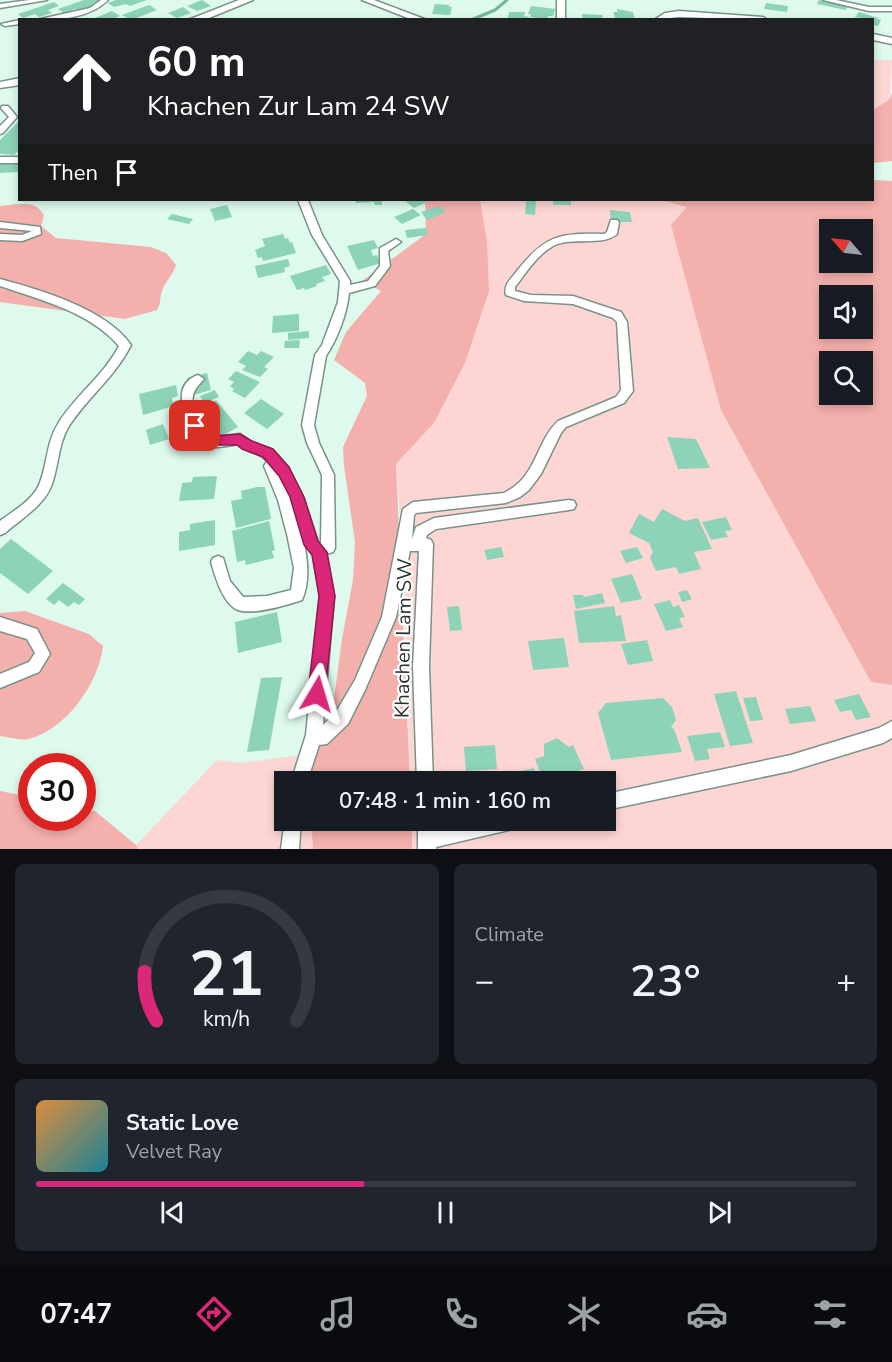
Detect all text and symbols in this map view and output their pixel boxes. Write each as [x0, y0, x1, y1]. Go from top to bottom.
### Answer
text: 60 m [147, 34, 246, 91]
icon: ahead [48, 42, 126, 120]
text: Khachen Zur Lam 24 SW [147, 88, 450, 125]
icon: arrive [110, 156, 143, 189]
text: Then [48, 158, 98, 188]
north arrow [819, 219, 873, 273]
map controls [819, 219, 873, 405]
button: sound [819, 285, 873, 339]
button: search [819, 351, 873, 405]
pin [169, 400, 220, 451]
icon: arrive [178, 409, 211, 442]
street label: Khachen Lam SW [389, 558, 418, 718]
position arrow [285, 662, 349, 726]
speed limit sign: 30 [18, 753, 96, 831]
text: 07:48 · 1 min · 160 m [339, 786, 551, 816]
text: Climate [475, 921, 544, 948]
text: 21 [189, 932, 264, 1017]
text: 23° [630, 951, 701, 1012]
text: − [475, 959, 494, 1004]
text: + [836, 959, 856, 1004]
text: km/h [203, 1004, 250, 1034]
text: Static Love [126, 1108, 239, 1138]
text: Velvet Ray [126, 1138, 222, 1165]
icon: previous [156, 1196, 189, 1229]
icon: pause [429, 1196, 462, 1229]
icon: next [703, 1196, 736, 1229]
icon: directions [193, 1293, 235, 1335]
icon: music [317, 1293, 359, 1335]
icon: phone [440, 1293, 482, 1335]
icon: climate [563, 1293, 605, 1335]
icon: car [686, 1293, 728, 1335]
icon: filters [809, 1293, 851, 1335]
text: 07:47 [41, 1296, 112, 1333]

